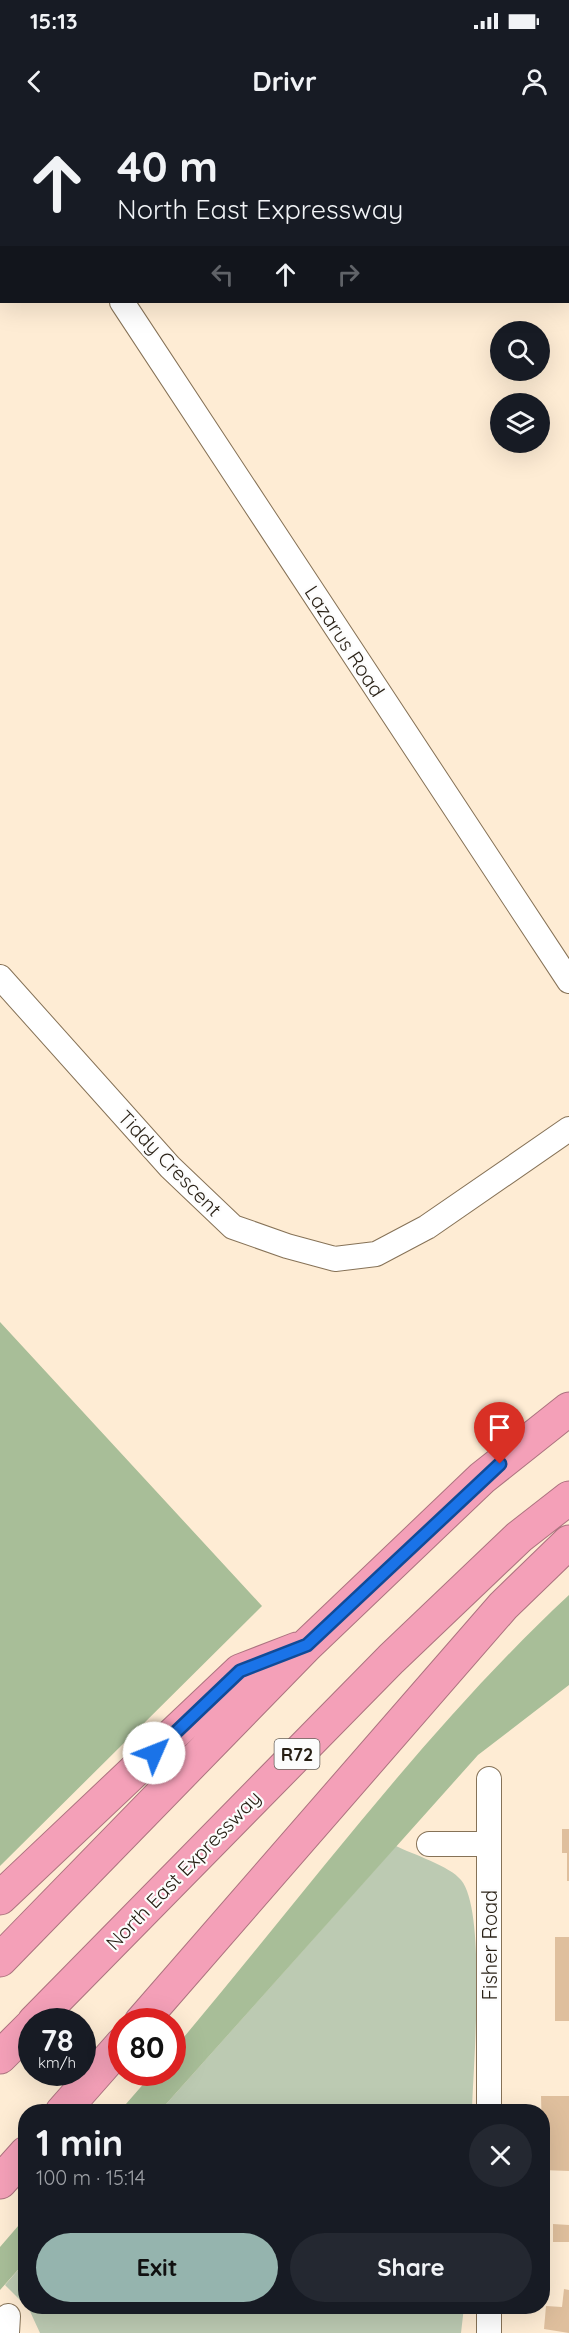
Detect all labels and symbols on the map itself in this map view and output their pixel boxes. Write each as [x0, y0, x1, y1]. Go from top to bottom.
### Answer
street label: Lazarus Road [300, 581, 390, 701]
street label: Tiddy Crescent [113, 1105, 227, 1222]
pin [474, 1402, 525, 1464]
position arrow [122, 1721, 186, 1785]
road number: R72 [274, 1739, 320, 1769]
street label: North East Expressway [100, 1785, 266, 1955]
street label: Fisher Road [477, 1890, 502, 2000]
speed limit sign: 80 [108, 2008, 186, 2086]

